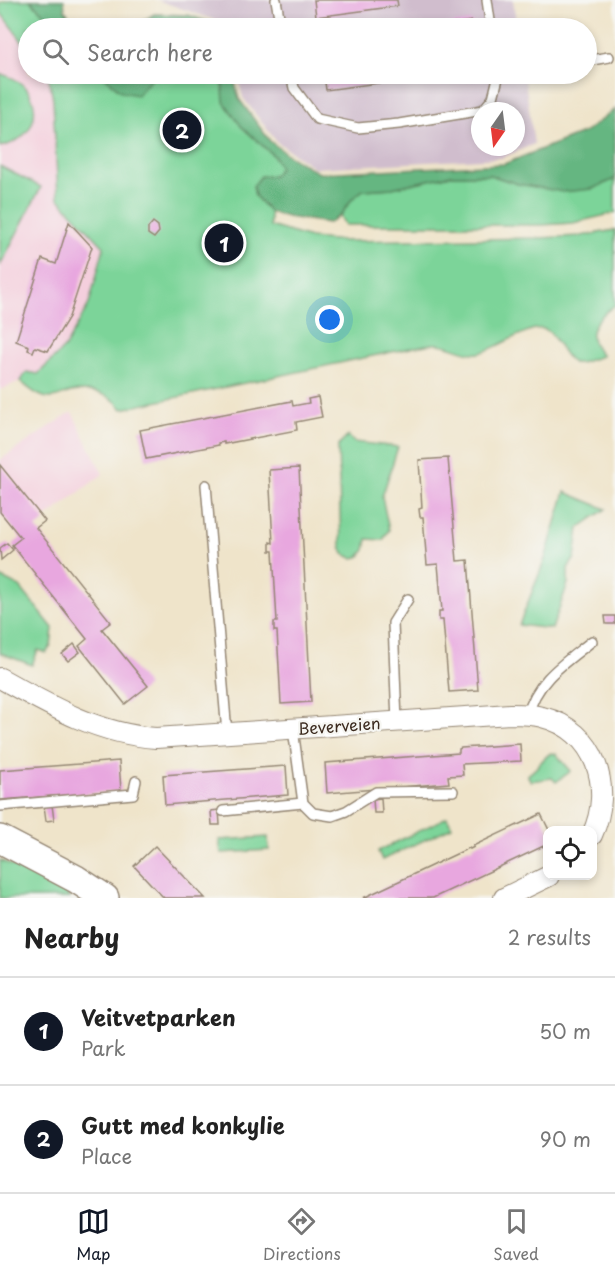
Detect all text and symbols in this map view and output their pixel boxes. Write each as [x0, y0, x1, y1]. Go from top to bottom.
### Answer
search box [18, 18, 597, 84]
icon: search [39, 35, 72, 68]
text: Search here [87, 35, 213, 68]
north arrow [471, 102, 525, 156]
pin: 2 [162, 108, 201, 152]
pin: 1 [204, 220, 244, 266]
your location [315, 305, 344, 334]
street label: Beverveien [297, 710, 381, 740]
map controls [543, 826, 597, 880]
button: locate [543, 826, 597, 880]
text: Nearby [24, 918, 119, 957]
text: 2 results [508, 922, 591, 952]
text: Veitvetparken [81, 1000, 236, 1033]
text: 1 [39, 1016, 48, 1046]
text: 50 m [539, 1016, 591, 1046]
text: Park [81, 1033, 126, 1063]
text: Gutt med konkylie [81, 1108, 285, 1141]
text: 2 [36, 1124, 51, 1154]
text: 90 m [540, 1124, 591, 1154]
text: Place [81, 1141, 132, 1171]
tab: Map [76, 1205, 110, 1265]
tab: Directions [263, 1205, 341, 1265]
tab: Saved [493, 1205, 539, 1265]

